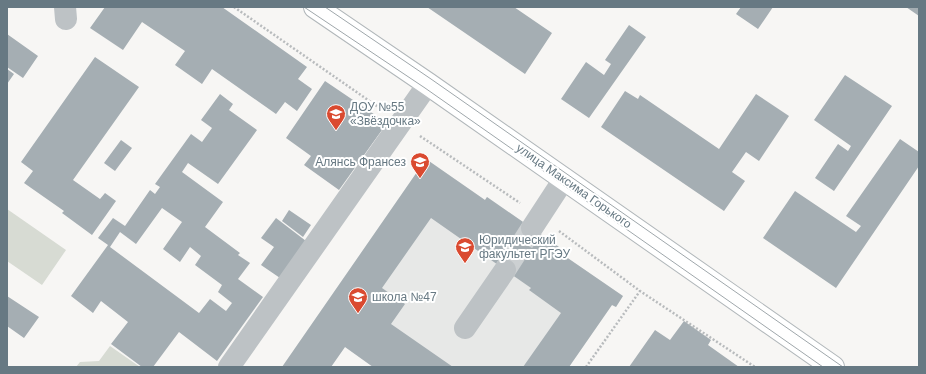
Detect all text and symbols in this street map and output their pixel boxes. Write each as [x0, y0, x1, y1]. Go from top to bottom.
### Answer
place label: ДОУ №55 «Звёздочка» [350, 100, 421, 128]
school or university icon: ДОУ №55 «Звёздочка» [325, 103, 347, 131]
street label: улица Максима Горького [514, 141, 635, 231]
school or university icon: Алянсь Франсез [409, 151, 431, 179]
place label: Алянсь Франсез [315, 155, 406, 169]
place label: Юридический факультет РГЭУ [479, 233, 571, 261]
school or university icon: Юридический факультет РГЭУ [454, 236, 476, 264]
school or university icon: школа №47 [347, 286, 369, 314]
place label: школа №47 [372, 290, 437, 304]

